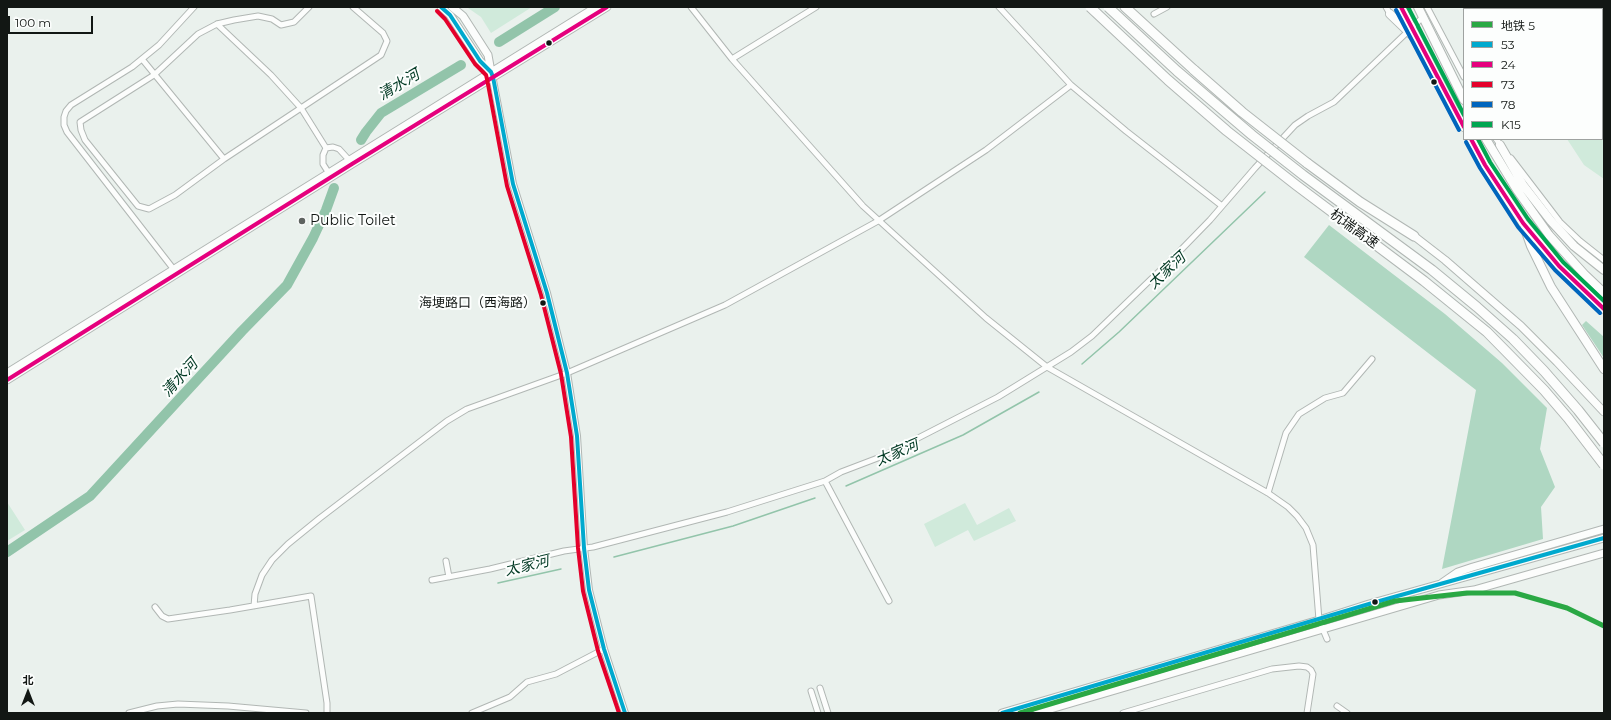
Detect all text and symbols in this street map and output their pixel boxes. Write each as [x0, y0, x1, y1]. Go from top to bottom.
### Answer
scale bar [10, 8, 95, 34]
legend [1463, 8, 1603, 140]
text: 100 m [15, 15, 51, 30]
text: 地铁 5 [1501, 18, 1535, 33]
text: 53 [1501, 37, 1515, 52]
unlabelled marker [544, 38, 554, 48]
text: 24 [1501, 57, 1515, 72]
water label: 清水河 [375, 66, 423, 104]
unlabelled marker [1429, 77, 1439, 87]
text: 73 [1501, 77, 1515, 92]
text: 78 [1501, 97, 1516, 112]
text: K15 [1501, 117, 1521, 132]
street label: 杭瑞高速 [1326, 206, 1382, 252]
place label: Public Toilet [310, 213, 396, 229]
marker: Public Toilet [297, 216, 307, 226]
water label: 太家河 [1144, 249, 1190, 293]
place label: 海埂路口（西海路） [419, 295, 536, 311]
marker: 海埂路口（西海路） [538, 298, 548, 308]
water label: 清水河 [158, 355, 202, 401]
water label: 太家河 [873, 436, 921, 470]
water label: 太家河 [503, 552, 551, 580]
unlabelled marker [1370, 597, 1380, 607]
north arrow [8, 672, 48, 712]
text: 北 [23, 673, 34, 687]

